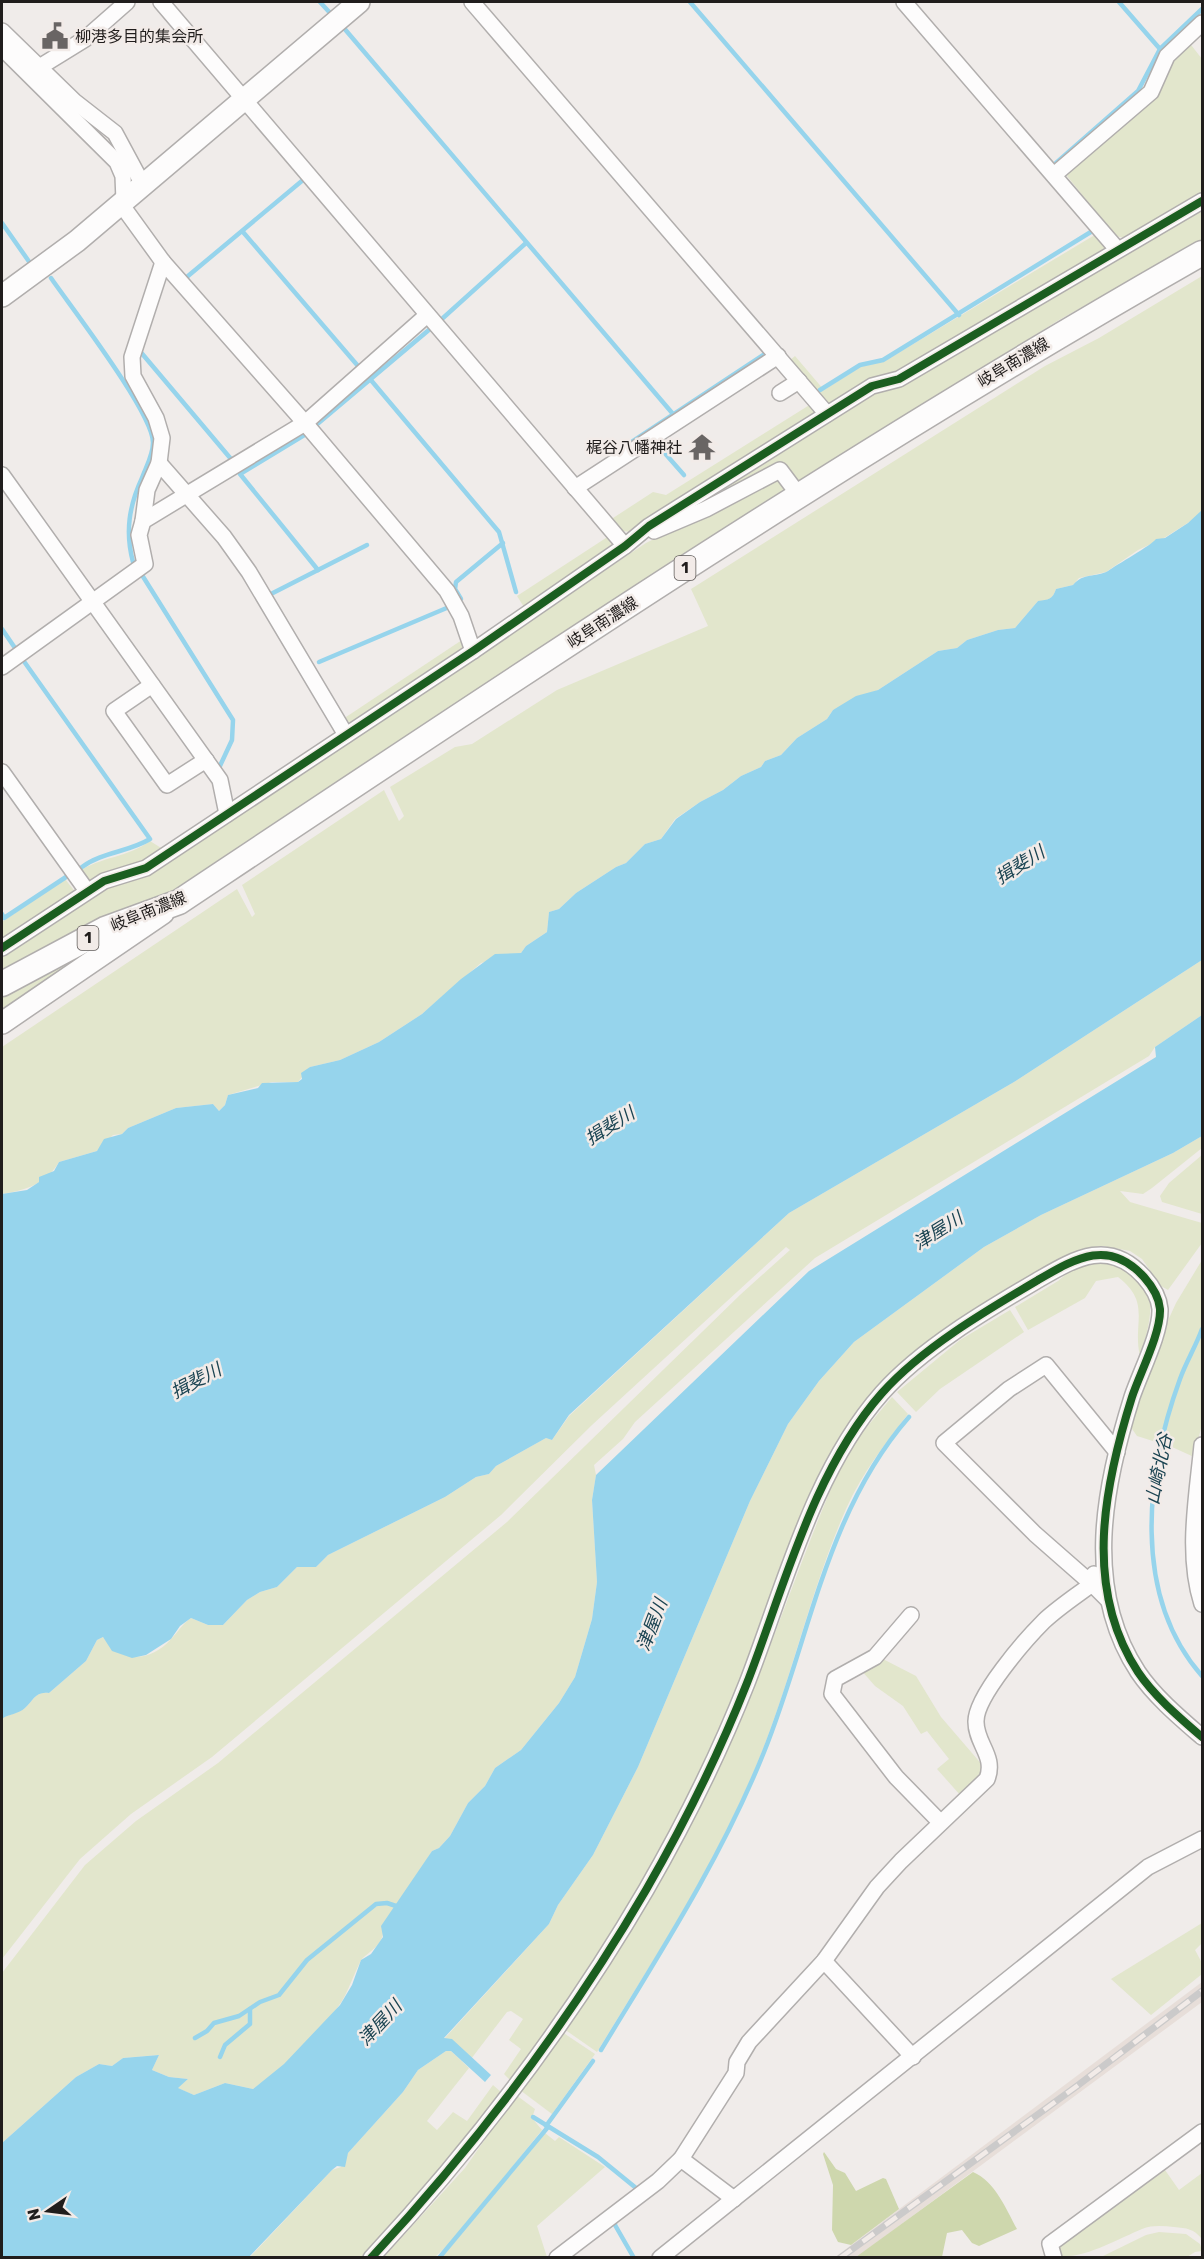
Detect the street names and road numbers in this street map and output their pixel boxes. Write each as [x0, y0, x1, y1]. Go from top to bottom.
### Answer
street label: 岐阜南濃線 [974, 334, 1052, 391]
road number: 1 [674, 556, 696, 580]
street label: 岐阜南濃線 [564, 593, 641, 652]
street label: 岐阜南濃線 [108, 888, 189, 935]
road number: 1 [78, 926, 98, 950]

